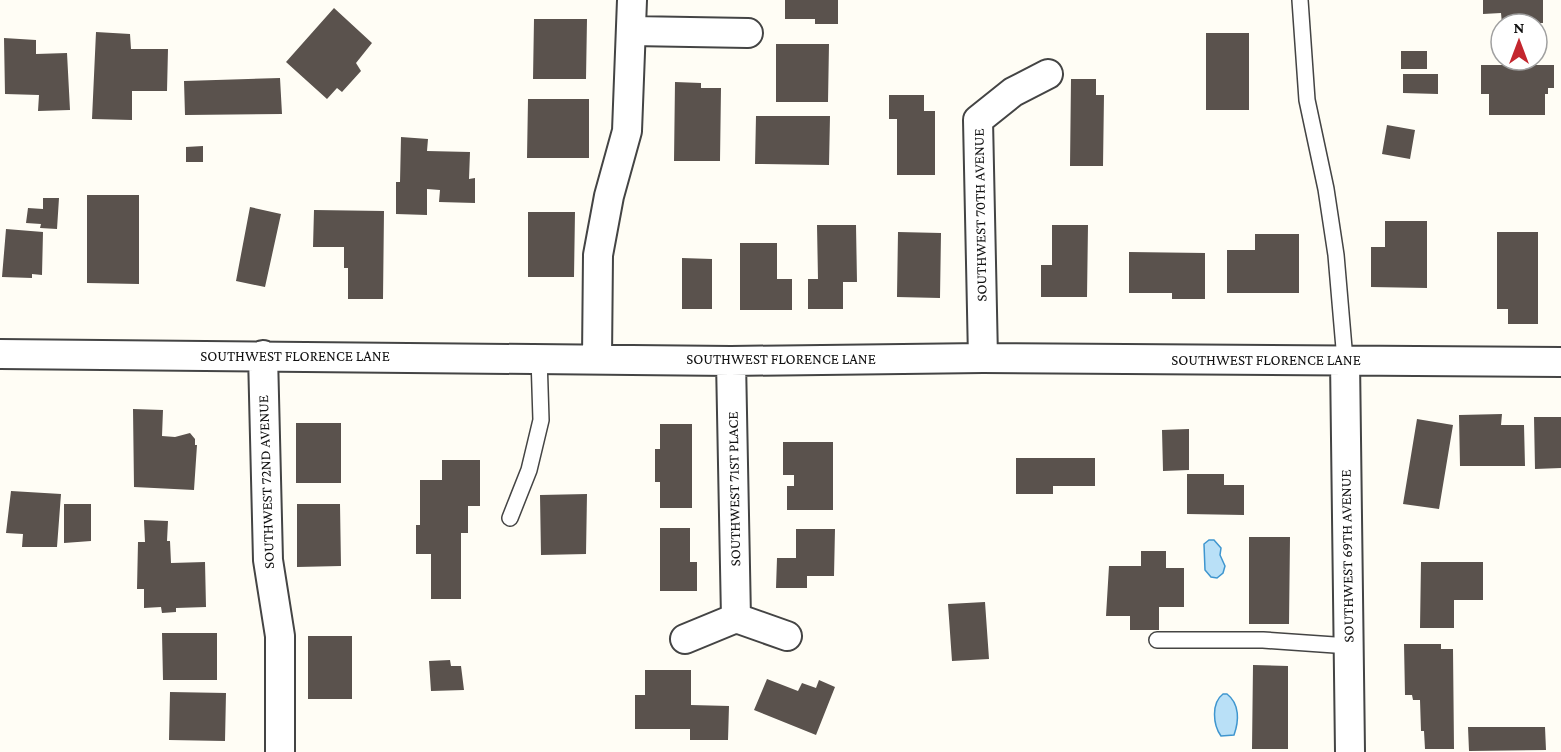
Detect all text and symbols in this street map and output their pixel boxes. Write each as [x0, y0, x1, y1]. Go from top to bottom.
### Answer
north arrow [1489, 12, 1549, 72]
text: N [1514, 19, 1525, 36]
street label: SOUTHWEST 70TH AVENUE [970, 128, 990, 302]
street label: SOUTHWEST FLORENCE LANE [200, 348, 390, 364]
street label: SOUTHWEST FLORENCE LANE [686, 351, 876, 367]
street label: SOUTHWEST FLORENCE LANE [1171, 352, 1361, 368]
street label: SOUTHWEST 72ND AVENUE [255, 395, 277, 569]
street label: SOUTHWEST 71ST PLACE [725, 411, 743, 567]
street label: SOUTHWEST 69TH AVENUE [1337, 469, 1357, 643]

